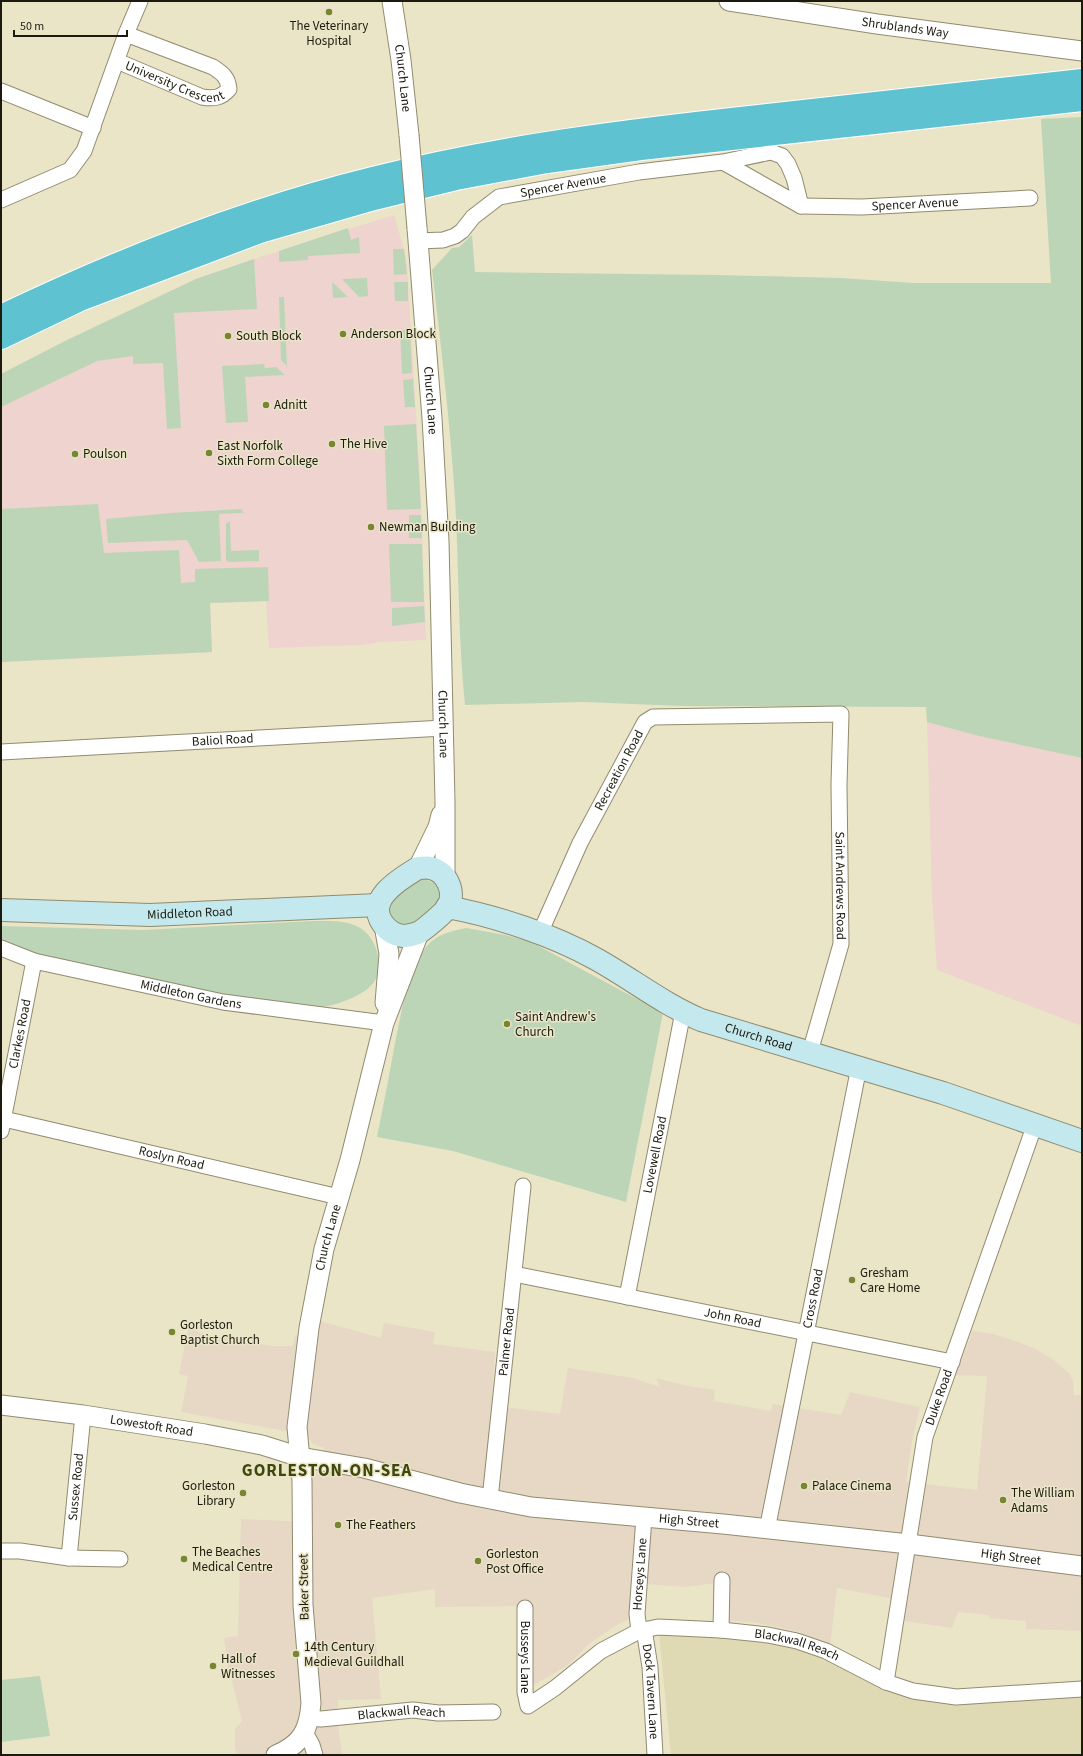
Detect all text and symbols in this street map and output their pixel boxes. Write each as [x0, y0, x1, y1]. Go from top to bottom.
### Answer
marker: The Veterinary Hospital [324, 7, 334, 17]
scale bar [14, 12, 127, 38]
street label: Shrublands Way [860, 13, 950, 42]
place label: The Veterinary Hospital [290, 17, 368, 50]
text: 50 m [20, 18, 44, 35]
street label: Church Lane [390, 43, 416, 113]
street label: University Crescent [122, 56, 228, 107]
street label: Spencer Avenue [519, 169, 608, 202]
street label: Spencer Avenue [871, 193, 959, 215]
place label: Anderson Block [351, 325, 436, 343]
place label: South Block [236, 327, 302, 345]
marker: Anderson Block [338, 329, 348, 339]
marker: South Block [223, 331, 233, 341]
street label: Church Lane [419, 366, 442, 435]
place label: Adnitt [274, 396, 308, 414]
marker: Adnitt [261, 400, 271, 410]
place label: The Hive [340, 435, 387, 453]
place label: East Norfolk Sixth Form College [217, 437, 318, 470]
marker: The Hive [327, 439, 337, 449]
place label: Poulson [83, 445, 127, 463]
marker: East Norfolk Sixth Form College [204, 448, 214, 458]
marker: Poulson [70, 449, 80, 459]
place label: Newman Building [379, 518, 476, 536]
marker: Newman Building [366, 522, 376, 532]
street label: Church Lane [433, 690, 453, 758]
street label: Recreation Road [590, 727, 648, 814]
street label: Baliol Road [191, 729, 254, 751]
street label: Saint Andrews Road [831, 831, 850, 940]
street label: Middleton Road [147, 902, 233, 924]
street label: Middleton Gardens [139, 975, 243, 1013]
street label: Clarkes Road [4, 997, 35, 1070]
place label: Saint Andrew's Church [515, 1008, 596, 1041]
marker: Saint Andrew's Church [502, 1019, 512, 1029]
street label: Church Road [723, 1019, 794, 1056]
street label: Lovewell Road [639, 1114, 671, 1195]
street label: Roslyn Road [137, 1142, 206, 1174]
street label: Church Lane [311, 1202, 346, 1272]
place label: Gresham Care Home [860, 1264, 920, 1297]
street label: Cross Road [798, 1267, 828, 1330]
marker: Gresham Care Home [847, 1275, 857, 1285]
street label: John Road [702, 1303, 763, 1332]
street label: Palmer Road [494, 1307, 519, 1377]
place label: Gorleston Baptist Church [180, 1316, 260, 1349]
marker: Gorleston Baptist Church [167, 1327, 177, 1337]
street label: Duke Road [921, 1367, 957, 1428]
street label: Lowestoft Road [109, 1410, 194, 1441]
street label: Sussex Road [64, 1452, 88, 1521]
district label: GORLESTON-ON-SEA [242, 1459, 412, 1483]
place label: Gorleston Library [182, 1477, 235, 1510]
place label: Palace Cinema [812, 1477, 891, 1495]
marker: Palace Cinema [799, 1481, 809, 1491]
place label: The William Adams [1011, 1484, 1075, 1517]
marker: Gorleston Library [238, 1488, 248, 1498]
marker: The William Adams [998, 1495, 1008, 1505]
street label: High Street [658, 1509, 720, 1533]
place label: The Feathers [346, 1516, 416, 1534]
marker: The Feathers [333, 1520, 343, 1530]
street label: Horseys Lane [628, 1537, 651, 1611]
place label: The Beaches Medical Centre [192, 1543, 273, 1576]
street label: High Street [980, 1544, 1043, 1570]
place label: Gorleston Post Office [486, 1545, 544, 1578]
street label: Baker Street [294, 1553, 314, 1620]
marker: The Beaches Medical Centre [179, 1554, 189, 1564]
marker: Gorleston Post Office [473, 1556, 483, 1566]
street label: Busseys Lane [516, 1621, 534, 1693]
street label: Blackwall Reach [754, 1625, 843, 1666]
place label: 14th Century Medieval Guildhall [304, 1638, 404, 1671]
street label: Dock Tavern Lane [637, 1642, 663, 1740]
marker: 14th Century Medieval Guildhall [291, 1649, 301, 1659]
place label: Hall of Witnesses [221, 1650, 276, 1683]
marker: Hall of Witnesses [208, 1661, 218, 1671]
street label: Blackwall Reach [357, 1701, 446, 1724]

